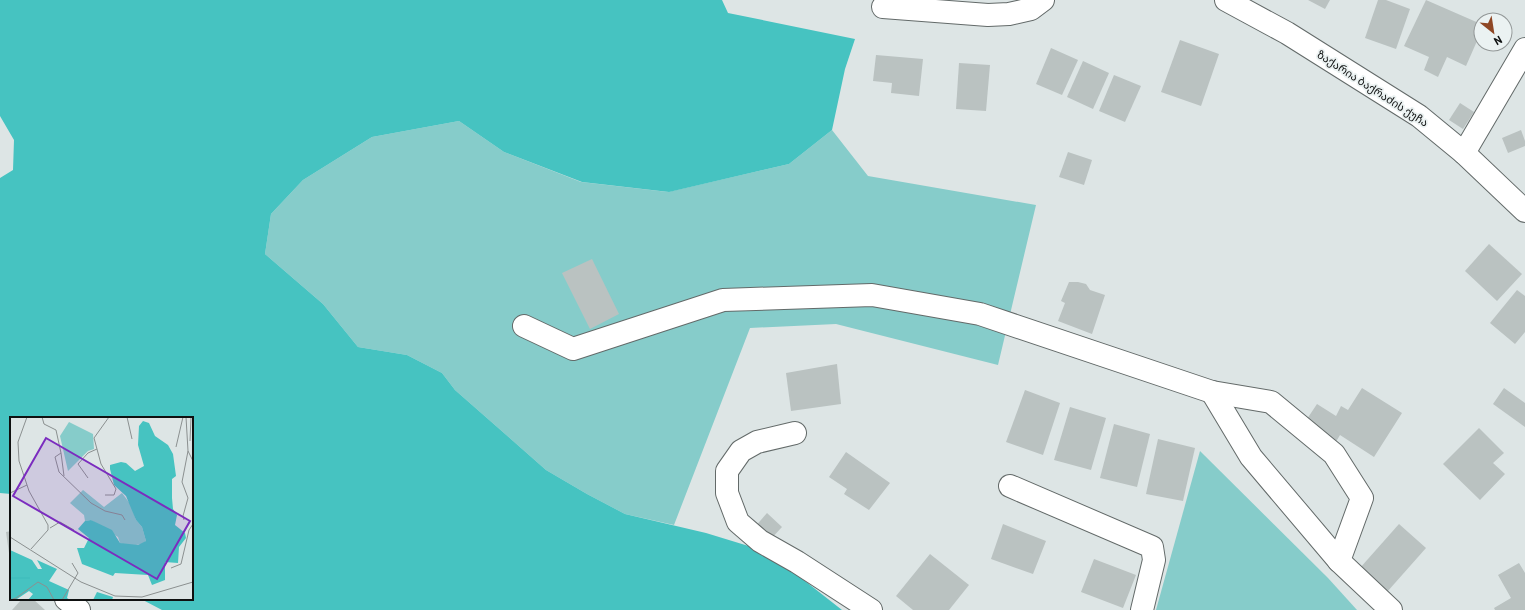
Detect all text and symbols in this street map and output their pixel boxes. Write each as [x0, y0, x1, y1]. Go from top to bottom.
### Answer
north arrow [1473, 12, 1513, 52]
text: N [1492, 34, 1505, 49]
street label: ზაქარია ბაქრაძის ქუჩა [1314, 47, 1431, 130]
inset map [10, 417, 193, 600]

